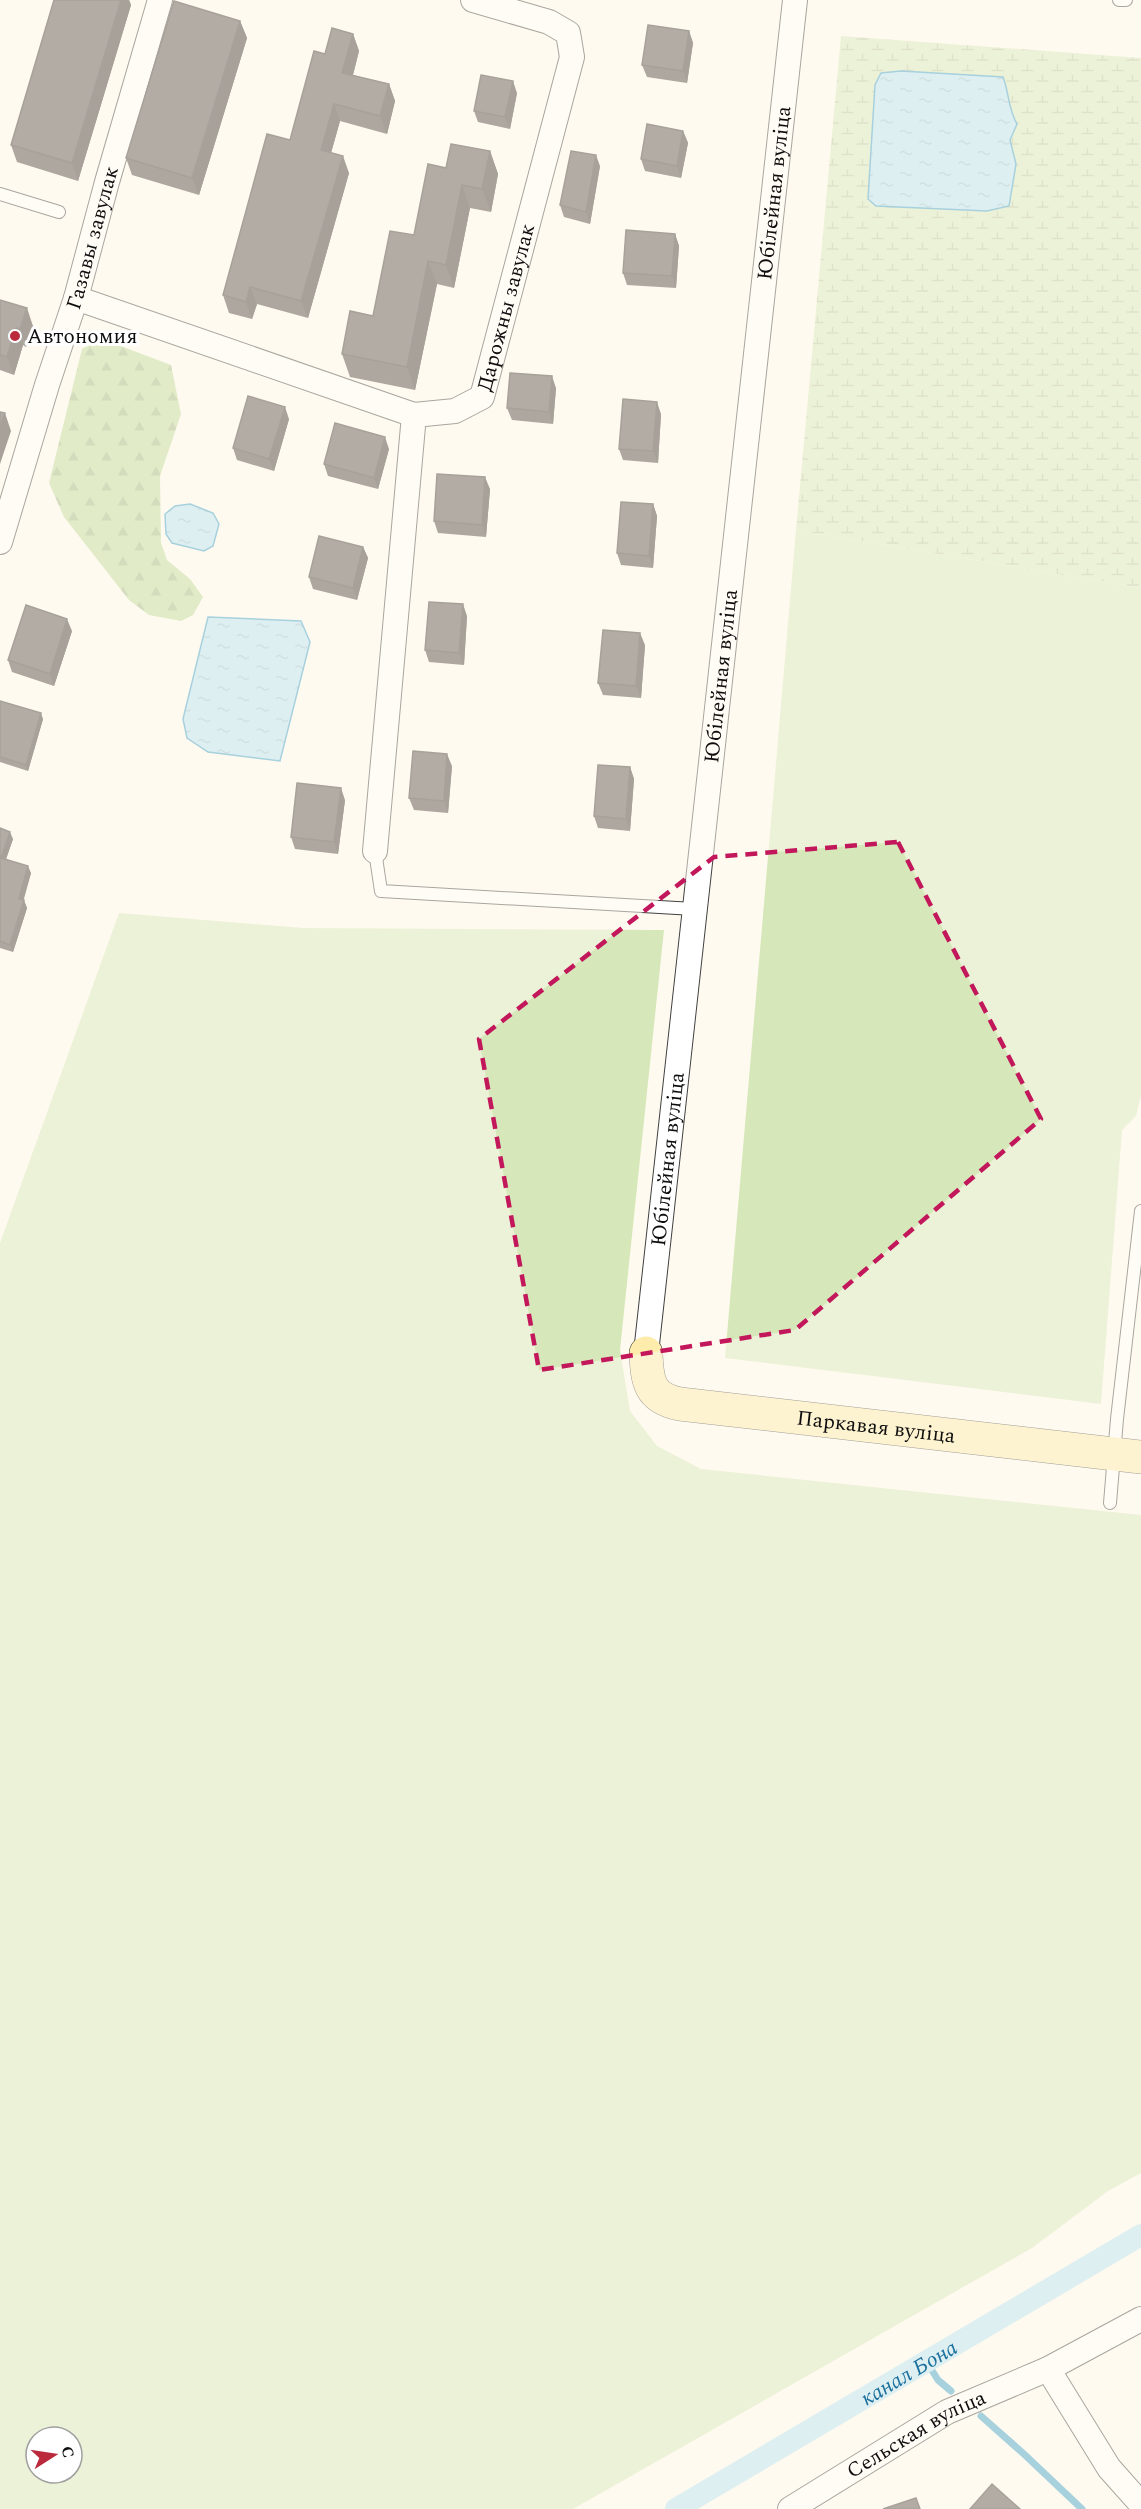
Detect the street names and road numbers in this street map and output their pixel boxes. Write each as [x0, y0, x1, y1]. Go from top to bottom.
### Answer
street label: Юбілейная вуліца [749, 104, 800, 282]
street label: Газавы завулак [58, 162, 128, 314]
street label: Дарожны завулак [469, 220, 544, 395]
street label: Юбілейная вуліца [696, 587, 747, 765]
street label: Юбілейная вуліца [643, 1070, 694, 1248]
street label: Паркавая вуліца [795, 1403, 958, 1453]
street label: Сельская вуліца [841, 2382, 992, 2487]

